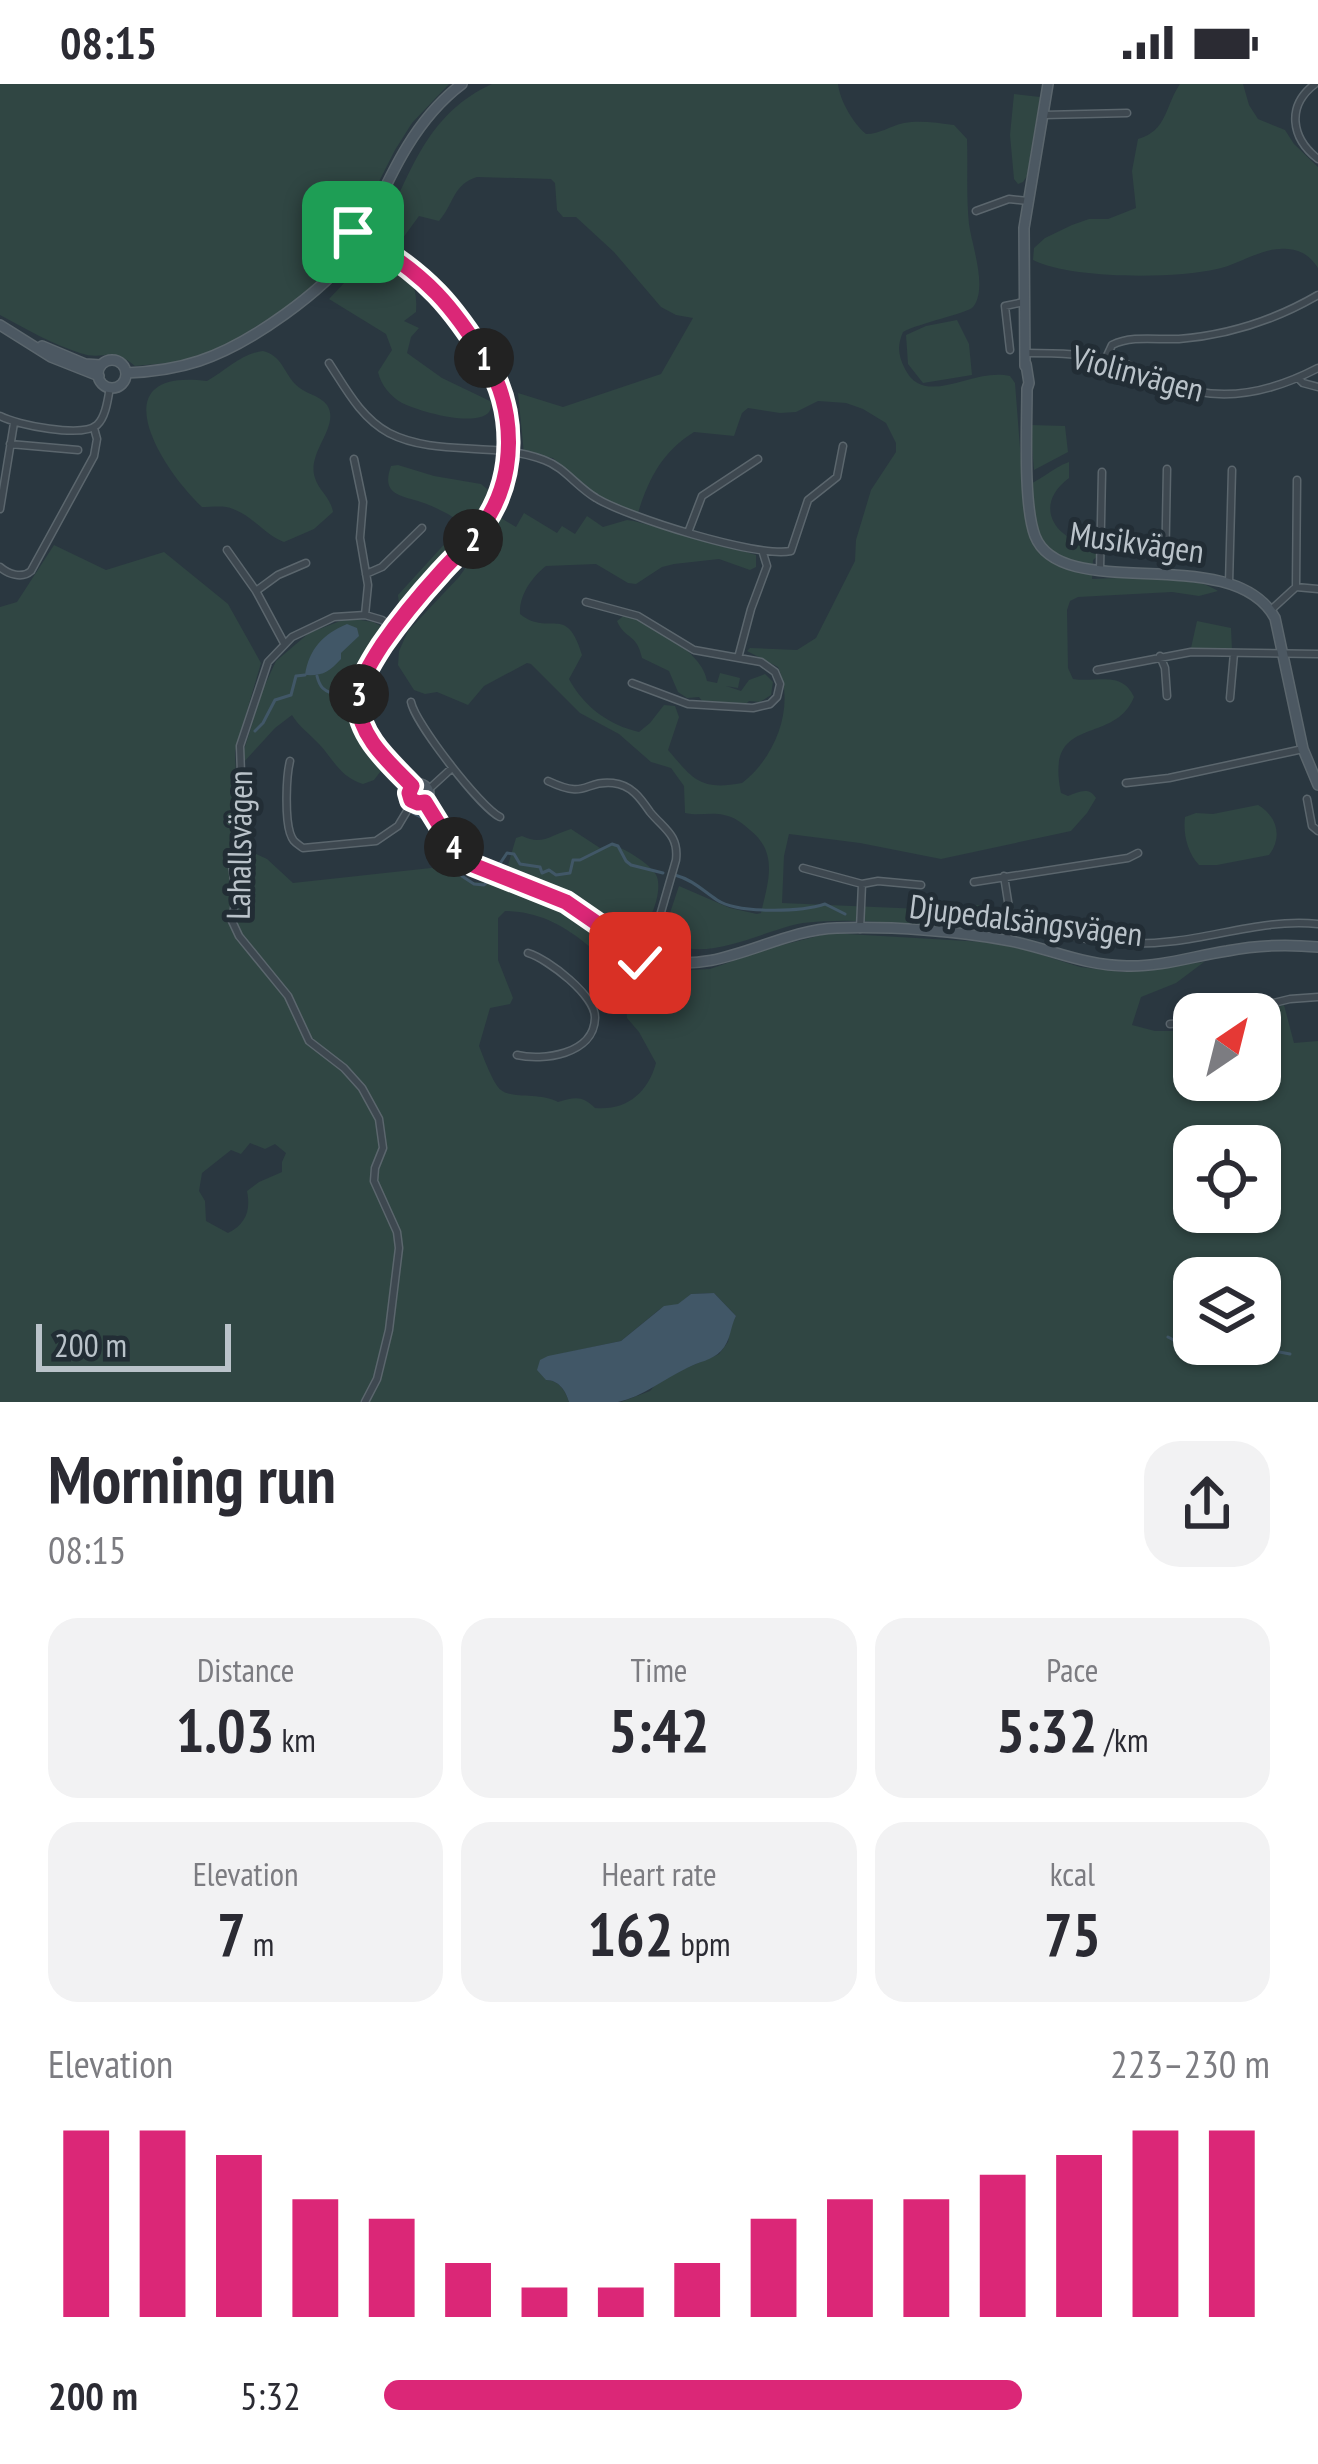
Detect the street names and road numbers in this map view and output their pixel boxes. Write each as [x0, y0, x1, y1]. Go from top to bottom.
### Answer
street label: Violinvägen [1067, 334, 1209, 411]
street label: Musikvägen [1067, 511, 1207, 572]
street label: Lahallsvägen [216, 770, 261, 920]
street label: Djupedalsängsvägen [907, 884, 1145, 955]

